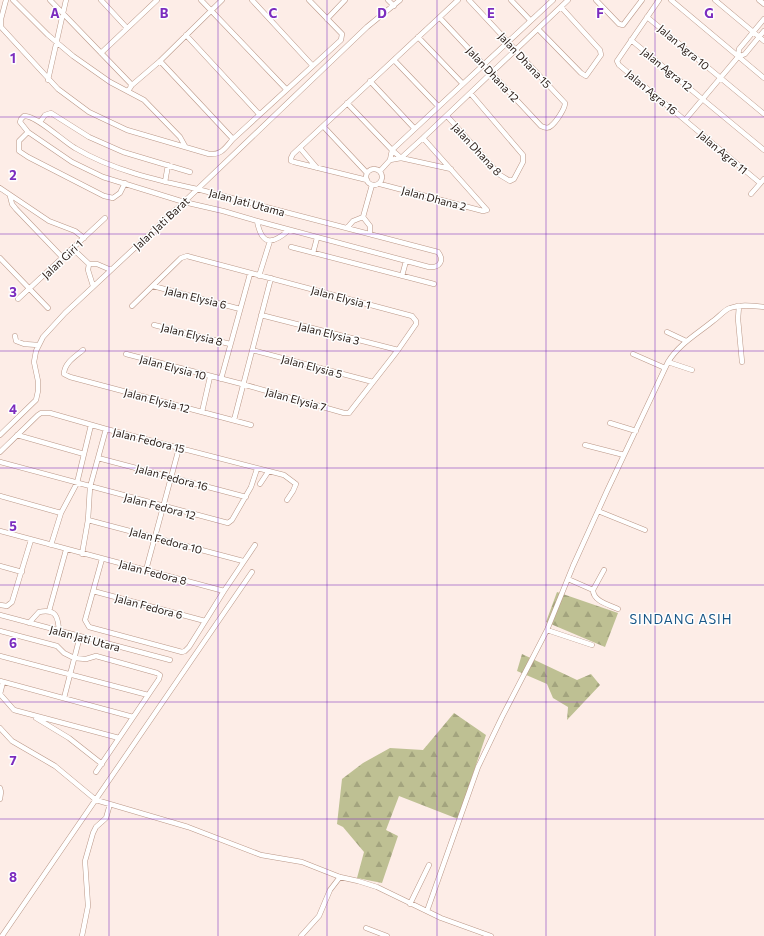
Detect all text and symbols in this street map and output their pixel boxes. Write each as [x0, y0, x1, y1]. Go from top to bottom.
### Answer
text: A [50, 5, 60, 21]
text: B [160, 5, 169, 21]
text: C [269, 5, 278, 21]
text: D [377, 5, 387, 21]
text: E [487, 5, 495, 21]
text: F [596, 5, 604, 21]
text: G [704, 5, 714, 21]
street label: Jalan Agra 10 [655, 22, 712, 73]
street label: Jalan Dhana 15 [495, 30, 554, 91]
street label: Jalan Dhana 12 [463, 44, 522, 105]
street label: Jalan Agra 12 [638, 44, 695, 94]
text: 1 [10, 50, 16, 66]
street label: Jalan Agra 16 [623, 67, 680, 118]
street label: Jalan Dhana 8 [449, 120, 505, 179]
street label: Jalan Agra 11 [695, 127, 750, 177]
text: 2 [9, 167, 17, 183]
street label: Jalan Dhana 2 [400, 183, 468, 214]
street label: Jalan Jati Utama [207, 186, 286, 219]
street label: Jalan Jati Barat [130, 193, 193, 253]
street label: Jalan Giri 1 [39, 237, 86, 282]
street label: Jalan Elysia 6 [163, 283, 229, 312]
street label: Jalan Elysia 1 [309, 283, 372, 312]
text: 3 [9, 284, 17, 300]
street label: Jalan Elysia 3 [297, 319, 361, 348]
street label: Jalan Elysia 8 [159, 320, 225, 349]
street label: Jalan Elysia 10 [138, 352, 208, 383]
street label: Jalan Elysia 5 [280, 352, 344, 381]
street label: Jalan Elysia 12 [123, 385, 191, 416]
street label: Jalan Elysia 7 [264, 385, 328, 414]
text: 4 [9, 401, 17, 417]
street label: Jalan Fedora 15 [111, 425, 186, 456]
street label: Jalan Fedora 16 [134, 461, 210, 494]
street label: Jalan Fedora 12 [122, 490, 197, 523]
text: 5 [9, 518, 17, 534]
street label: Jalan Fedora 10 [128, 524, 204, 557]
street label: Jalan Fedora 8 [117, 557, 189, 588]
street label: Jalan Fedora 6 [113, 591, 185, 622]
district label: SINDANG ASIH [629, 611, 733, 627]
street label: Jalan Jati Utara [48, 622, 122, 655]
text: 6 [9, 635, 17, 651]
text: 7 [9, 752, 17, 768]
text: 8 [9, 869, 17, 885]

